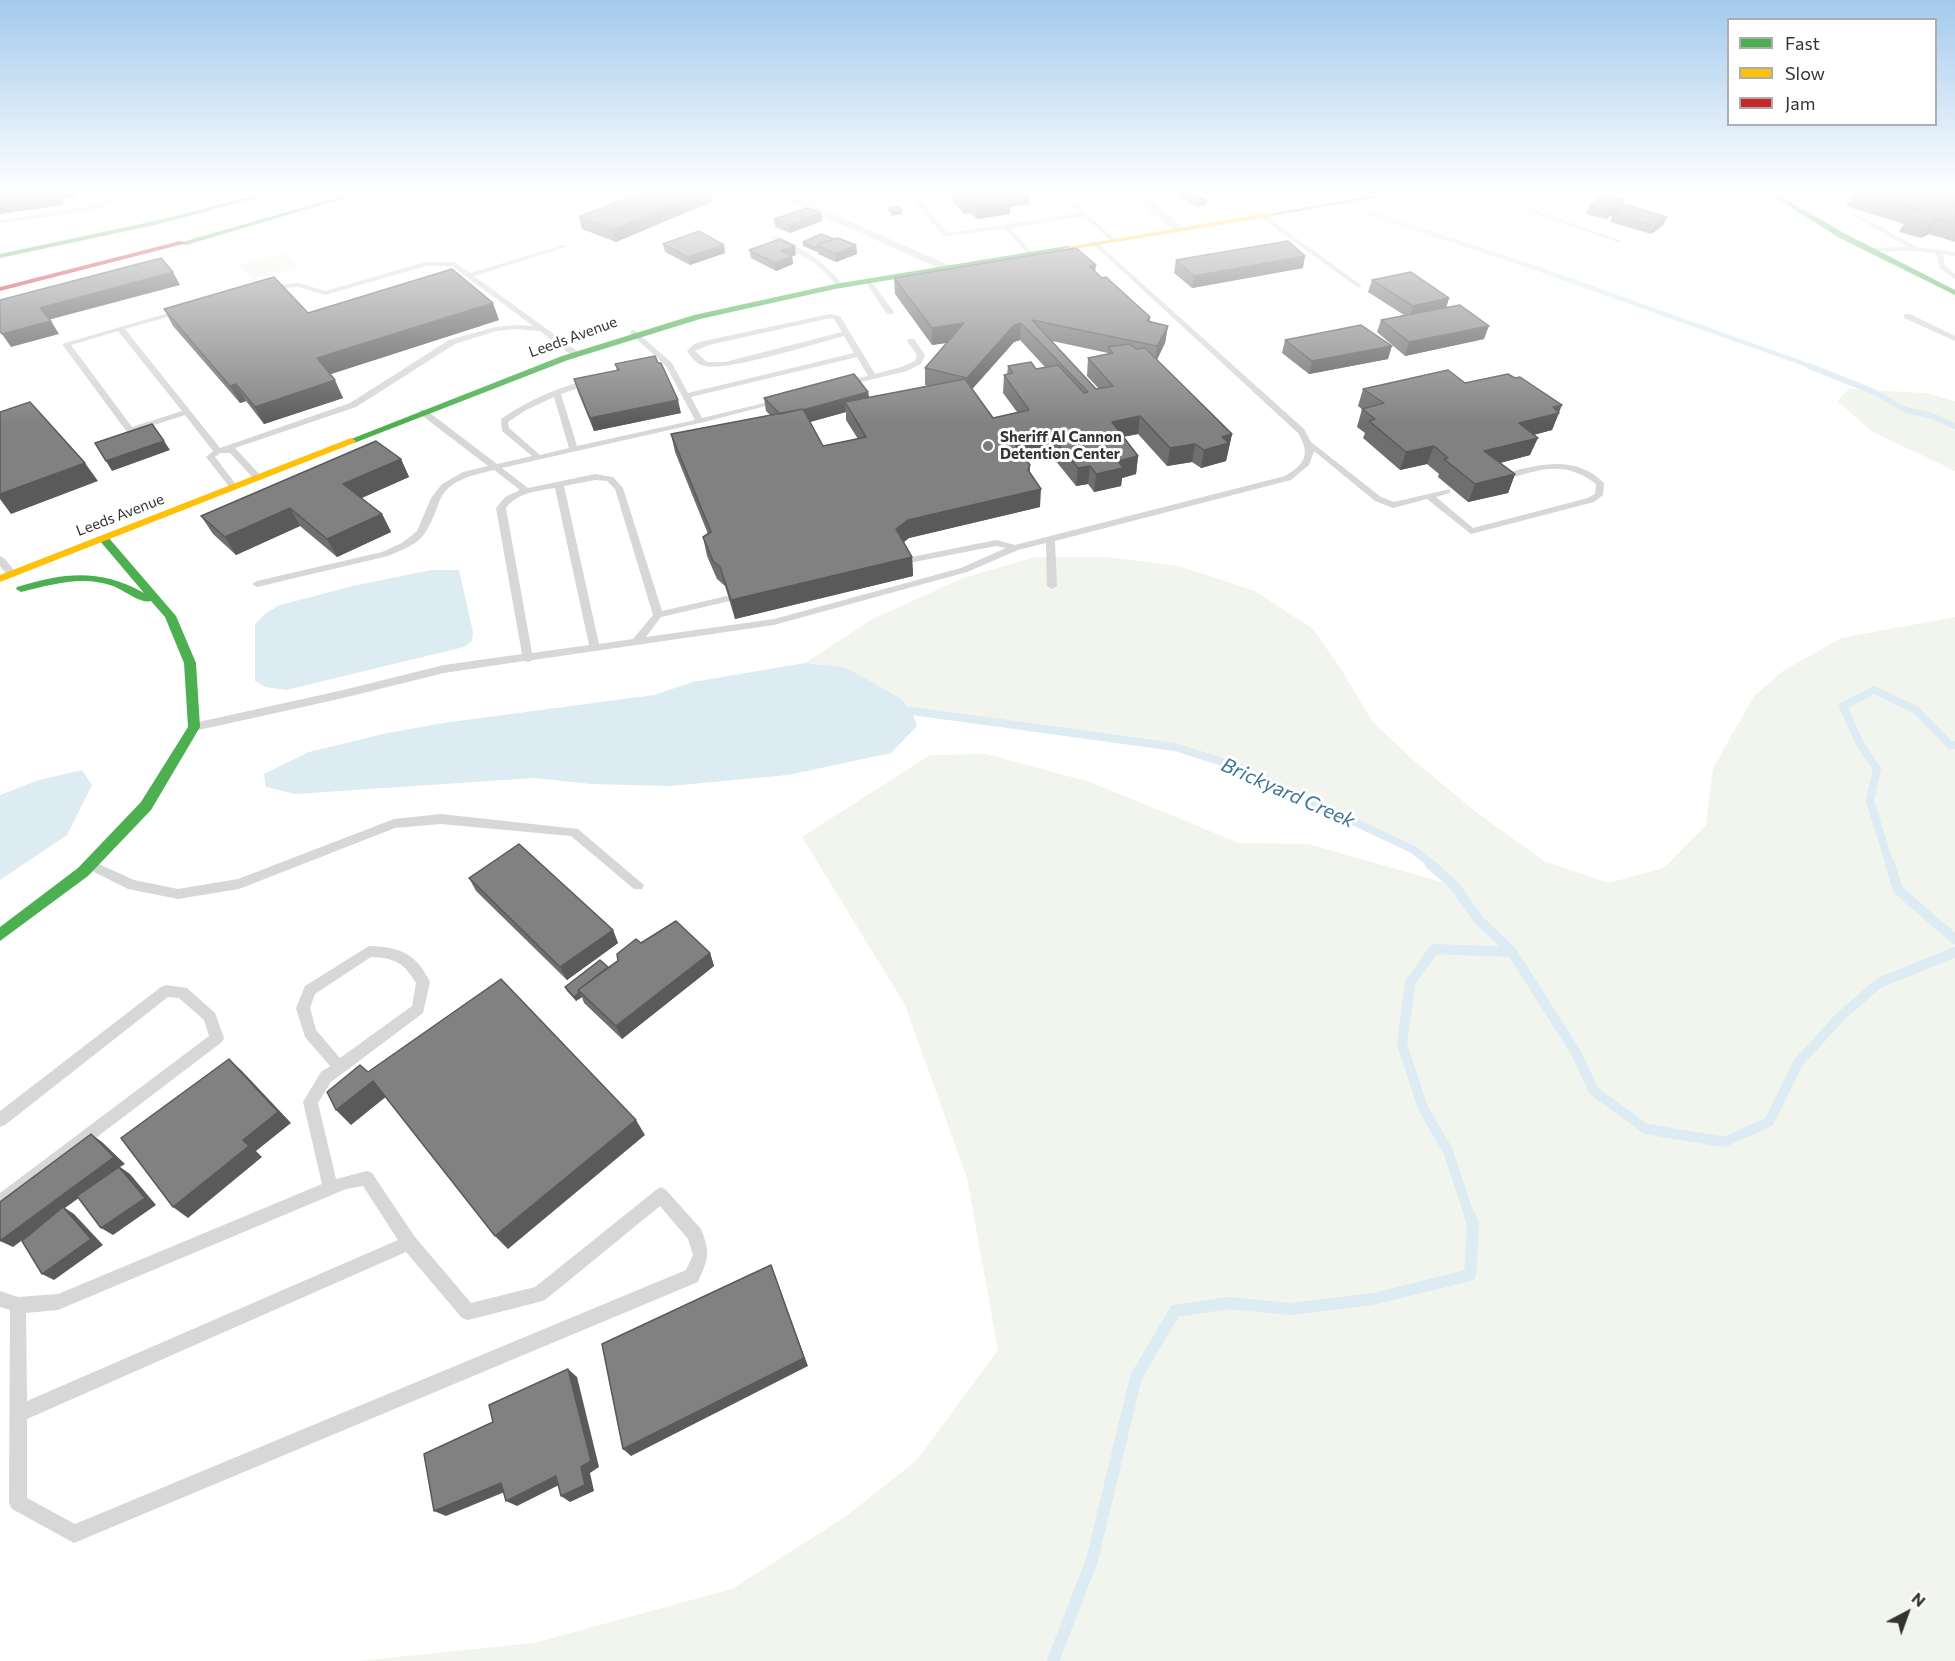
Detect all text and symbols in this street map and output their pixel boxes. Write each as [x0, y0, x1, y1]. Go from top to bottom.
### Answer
legend [1727, 18, 1937, 126]
text: Fast [1785, 32, 1820, 54]
text: Slow [1785, 62, 1825, 84]
text: Jam [1785, 92, 1815, 114]
street label: Leeds Avenue [526, 313, 620, 361]
place label: Sheriff Al Cannon Detention Center [1000, 428, 1122, 463]
marker: Sheriff Al Cannon Detention Center [981, 439, 995, 453]
street label: Leeds Avenue [73, 490, 167, 540]
water label: Brickyard Creek [1217, 753, 1359, 833]
north arrow [1877, 1583, 1937, 1643]
text: N [1908, 1588, 1930, 1610]

